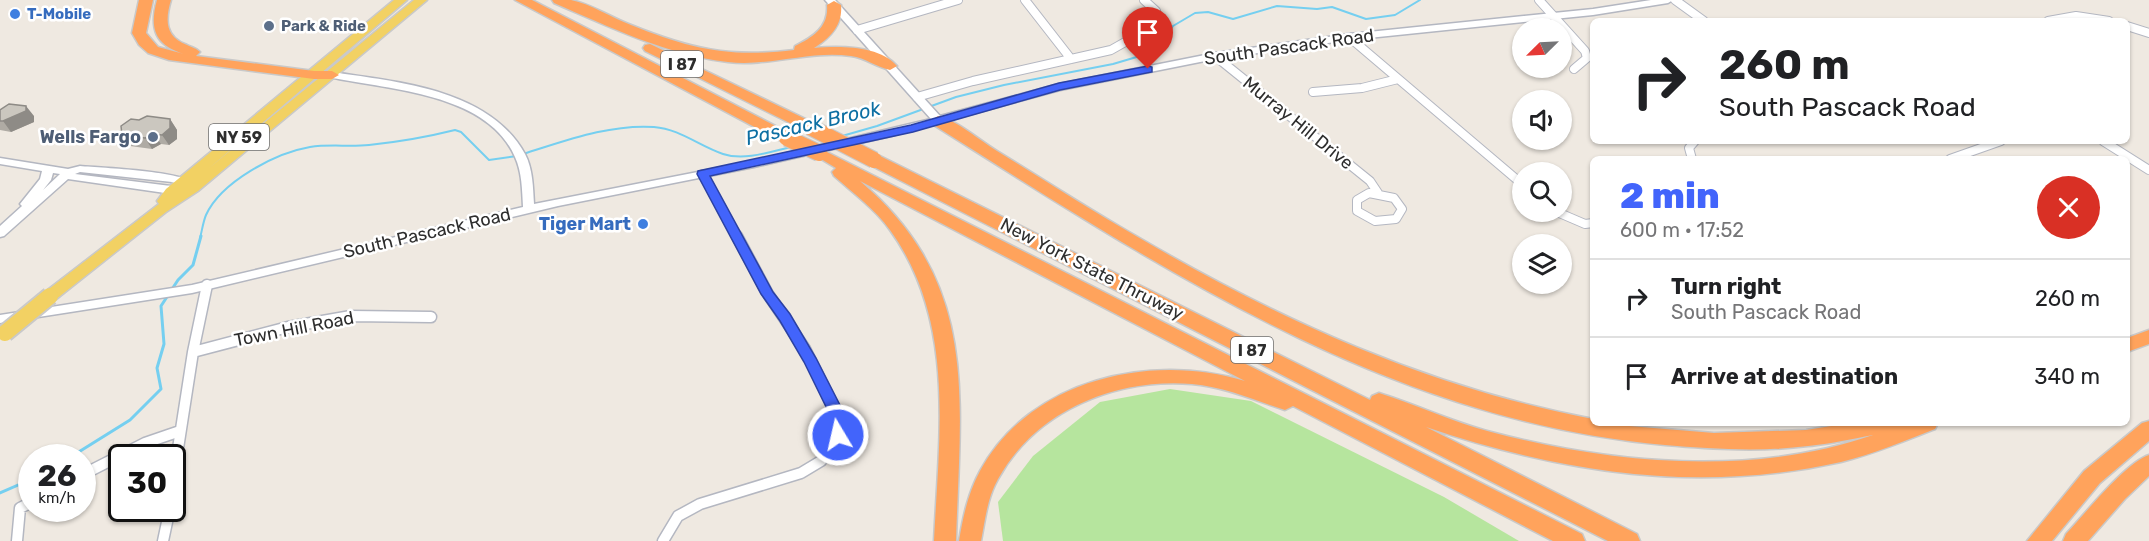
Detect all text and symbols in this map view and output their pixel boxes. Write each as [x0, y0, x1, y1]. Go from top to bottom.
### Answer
place label: T-Mobile [27, 5, 91, 23]
marker: T-Mobile [8, 7, 22, 21]
pin [1122, 7, 1173, 69]
icon: arrive [1131, 16, 1164, 49]
place label: Park & Ride [281, 17, 366, 35]
north arrow [1512, 18, 1572, 78]
map controls [1512, 18, 1572, 294]
marker: Park & Ride [262, 19, 276, 33]
street label: South Pascack Road [1203, 24, 1375, 70]
text: 260 m [1719, 40, 1850, 90]
icon: right [1620, 42, 1698, 120]
road number: I 87 [661, 51, 703, 77]
street label: Murray Hill Drive [1238, 72, 1358, 174]
button: sound [1512, 90, 1572, 150]
text: South Pascack Road [1719, 91, 1976, 123]
water label: Pascack Brook [743, 96, 883, 150]
road number: NY 59 [209, 124, 269, 150]
place label: Wells Fargo [40, 126, 141, 148]
marker: Wells Fargo [146, 130, 160, 144]
button: search [1512, 162, 1572, 222]
text: 2 min [1620, 174, 1720, 217]
button: close [2037, 176, 2100, 239]
street label: South Pascack Road [341, 203, 513, 263]
place label: Tiger Mart [539, 213, 631, 235]
street label: New York State Thruway [997, 213, 1187, 325]
marker: Tiger Mart [636, 217, 650, 231]
text: 600 m · 17:52 [1620, 218, 1744, 242]
button: layers [1512, 234, 1572, 294]
text: Turn right [1671, 273, 1781, 300]
icon: right [1620, 282, 1653, 315]
text: 260 m [2035, 285, 2100, 312]
text: South Pascack Road [1671, 300, 1861, 324]
street label: Town Hill Road [232, 307, 356, 351]
road number: I 87 [1231, 337, 1273, 363]
icon: arrive [1620, 360, 1653, 393]
text: Arrive at destination [1671, 363, 1898, 390]
text: 340 m [2034, 363, 2100, 390]
position arrow [806, 403, 870, 467]
speed limit sign: 30 [108, 444, 186, 522]
text: 26 [37, 458, 77, 494]
text: km/h [38, 489, 76, 507]

